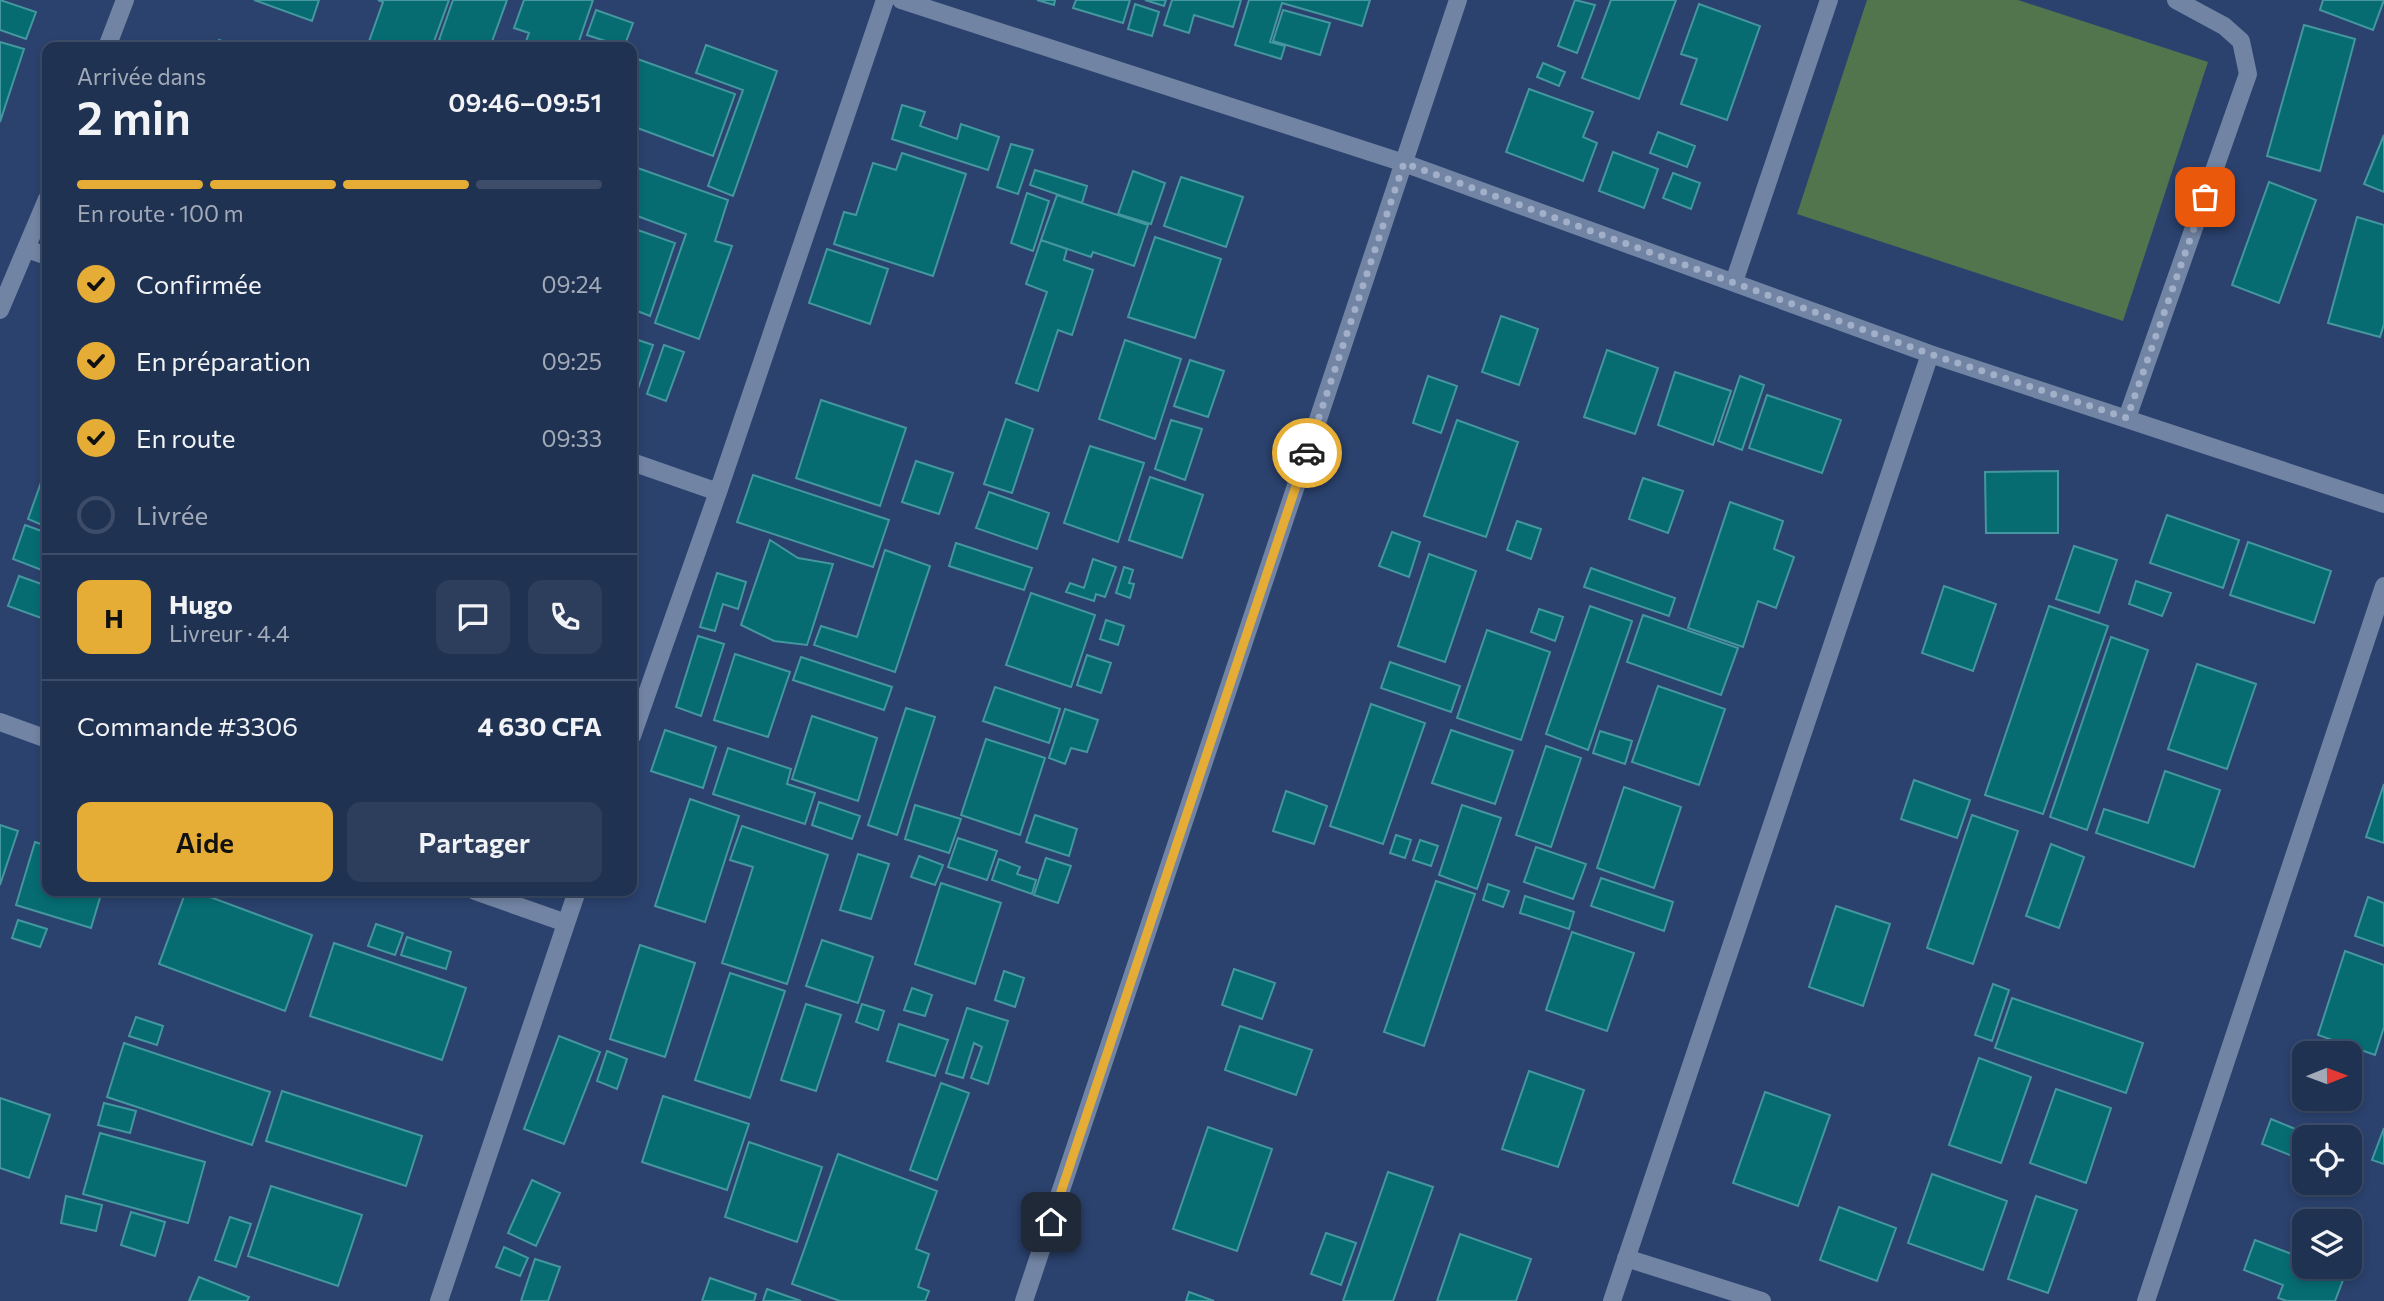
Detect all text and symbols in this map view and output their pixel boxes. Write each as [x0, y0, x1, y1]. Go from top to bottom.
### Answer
text: Arrivée dans [77, 62, 206, 90]
text: 09:46–09:51 [448, 86, 602, 117]
text: 2 min [77, 88, 191, 144]
pin [2175, 167, 2235, 227]
icon: bag [2186, 178, 2224, 216]
text: En route · 100 m [77, 199, 244, 227]
icon: check [77, 265, 115, 303]
text: Confirmée [136, 268, 262, 299]
text: 09:24 [541, 270, 602, 298]
icon: check [77, 342, 115, 380]
text: En préparation [136, 345, 311, 376]
text: 09:25 [542, 347, 602, 375]
courier [1272, 418, 1342, 488]
icon: check [77, 419, 115, 457]
text: En route [136, 422, 236, 453]
text: 09:33 [541, 424, 602, 452]
icon: car [1288, 434, 1326, 472]
text: Livrée [136, 499, 208, 530]
button: chat [436, 580, 510, 654]
button: phone [528, 580, 602, 654]
text: Hugo [169, 588, 233, 619]
text: H [104, 602, 124, 633]
text: Livreur · 4.4 [169, 619, 290, 647]
text: Commande #3306 [77, 710, 298, 741]
text: 4 630 CFA [477, 710, 602, 741]
button: Aide [77, 802, 333, 882]
button: Partager [347, 802, 602, 882]
north arrow [2292, 1041, 2362, 1111]
map controls [2292, 1041, 2362, 1279]
button: locate [2292, 1125, 2362, 1195]
pin [1021, 1192, 1081, 1252]
icon: home [1032, 1203, 1070, 1241]
button: layers [2292, 1209, 2362, 1279]

